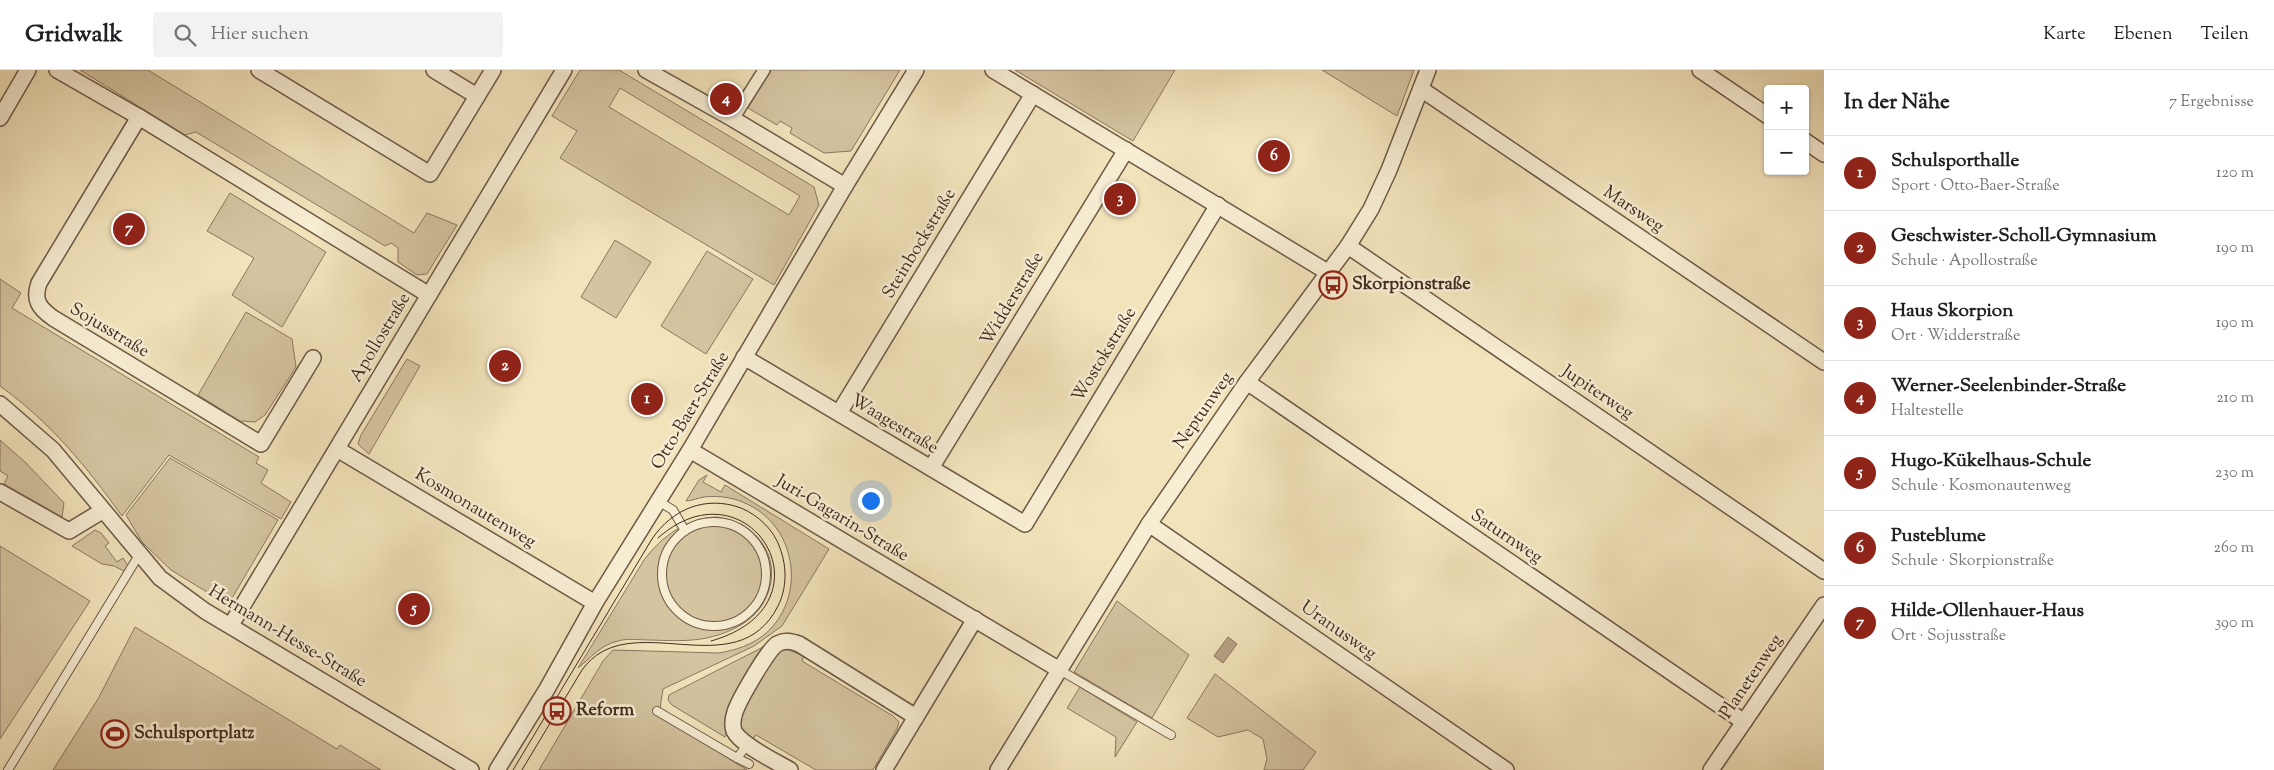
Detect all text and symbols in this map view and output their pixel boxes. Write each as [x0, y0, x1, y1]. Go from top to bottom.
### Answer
search box [153, 12, 503, 57]
text: Gridwalk [25, 18, 123, 52]
icon: search [171, 21, 199, 49]
text: Hier suchen [211, 21, 309, 48]
text: Karte [2043, 22, 2086, 48]
text: Ebenen [2114, 22, 2173, 48]
text: Teilen [2201, 22, 2249, 48]
pin: 4 [710, 80, 742, 118]
map controls [1764, 85, 1809, 175]
button: + [1764, 85, 1809, 130]
text: In der Nähe [1844, 88, 1950, 118]
text: 7 Ergebnisse [2169, 91, 2254, 114]
button: − [1764, 130, 1809, 175]
pin: 6 [1258, 137, 1290, 175]
text: Schulsporthalle [1891, 148, 2019, 175]
text: 1 [1857, 162, 1863, 185]
text: 120 m [2216, 162, 2254, 185]
text: Sport · Otto-Baer-Straße [1891, 175, 2060, 198]
pin: 3 [1104, 180, 1136, 218]
street label: Marsweg [1597, 180, 1669, 240]
street label: Steinbockstraße [877, 184, 963, 304]
pin: 7 [113, 210, 145, 248]
text: Geschwister-Scholl-Gymnasium [1891, 223, 2156, 250]
text: 2 [1856, 237, 1864, 260]
text: 190 m [2216, 237, 2254, 260]
street label: Widderstraße [975, 247, 1051, 351]
text: Schule · Apollostraße [1891, 250, 2038, 273]
bus stop icon: Skorpionstraße [1318, 270, 1348, 300]
place label: Skorpionstraße [1352, 272, 1471, 298]
street label: Apollostraße [344, 288, 418, 388]
street label: Sojusstraße [64, 297, 154, 365]
text: Haus Skorpion [1891, 298, 2013, 325]
street label: Wostokstraße [1066, 302, 1144, 408]
text: 3 [1857, 312, 1863, 335]
text: 190 m [2216, 312, 2254, 335]
text: Ort · Widderstraße [1891, 325, 2021, 348]
pin: 2 [489, 347, 521, 385]
street label: Otto-Baer-Straße [645, 347, 737, 475]
street label: Jupiterweg [1555, 359, 1638, 427]
street label: Neptunweg [1168, 367, 1240, 455]
text: Werner-Seelenbinder-Straße [1891, 373, 2126, 400]
pin: 1 [631, 380, 663, 418]
text: 4 [1856, 387, 1864, 410]
text: 210 m [2216, 387, 2254, 410]
street label: Waagestraße [845, 388, 943, 462]
text: Haltestelle [1891, 400, 1964, 423]
text: Hugo-Kükelhaus-Schule [1891, 448, 2091, 475]
street label: Kosmonautenweg [409, 462, 541, 556]
text: 5 [1857, 462, 1863, 485]
text: 230 m [2215, 462, 2254, 485]
street label: Juri-Gagarin-Straße [770, 468, 914, 569]
text: Schule · Kosmonautenweg [1891, 475, 2071, 498]
your location [858, 488, 884, 514]
street label: Saturnweg [1465, 503, 1548, 571]
text: Pusteblume [1891, 523, 1986, 550]
text: 6 [1856, 537, 1864, 560]
text: 260 m [2213, 537, 2254, 560]
text: Schule · Skorpionstraße [1891, 550, 2054, 573]
street label: Hermann-Hesse-Straße [203, 579, 371, 695]
pin: 5 [398, 590, 430, 628]
street label: Uranusweg [1295, 595, 1382, 667]
text: Hilde-Ollenhauer-Haus [1891, 598, 2084, 625]
text: 7 [1856, 612, 1864, 635]
text: 390 m [2215, 612, 2254, 635]
text: Ort · Sojusstraße [1891, 625, 2006, 648]
street label: Planetenweg [1714, 629, 1790, 724]
bus stop icon: Reform [542, 696, 572, 726]
place label: Reform [576, 698, 634, 724]
sports icon: Schulsportplatz [100, 719, 130, 749]
place label: Schulsportplatz [134, 721, 255, 747]

